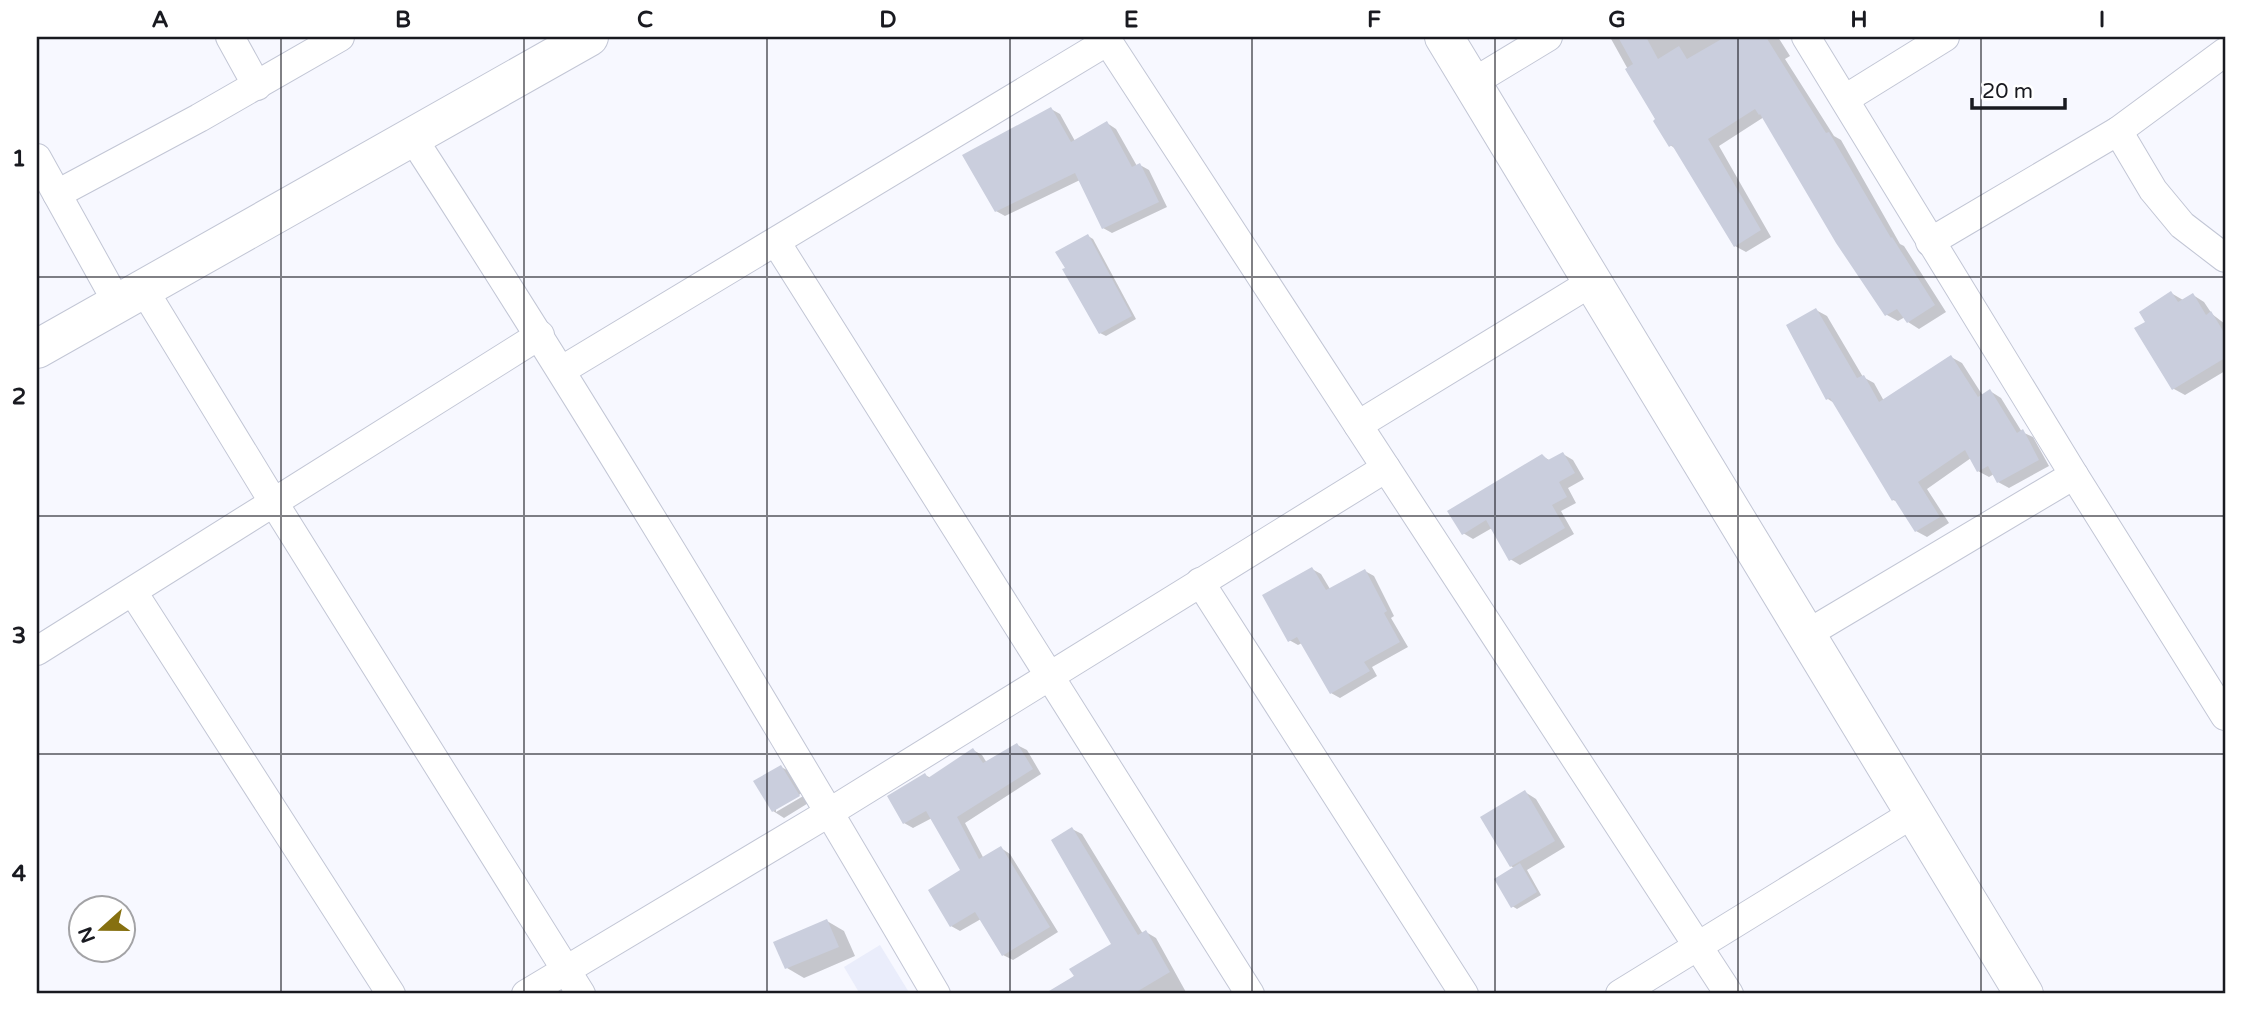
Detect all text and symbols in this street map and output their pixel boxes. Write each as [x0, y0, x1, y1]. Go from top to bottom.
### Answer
text: A [151, 6, 169, 34]
text: B [395, 6, 411, 34]
text: C [637, 6, 653, 34]
text: D [879, 6, 897, 34]
text: E [1124, 6, 1138, 34]
text: F [1367, 6, 1381, 34]
text: G [1608, 6, 1626, 34]
text: H [1850, 6, 1868, 34]
text: I [2099, 6, 2105, 34]
scale bar [1972, 66, 2064, 110]
text: 20 m [1982, 79, 2033, 104]
text: 1 [12, 145, 26, 173]
text: 2 [12, 383, 26, 411]
text: 3 [12, 622, 26, 650]
text: 4 [12, 860, 27, 888]
north arrow [66, 894, 136, 964]
text: N [74, 924, 100, 946]

